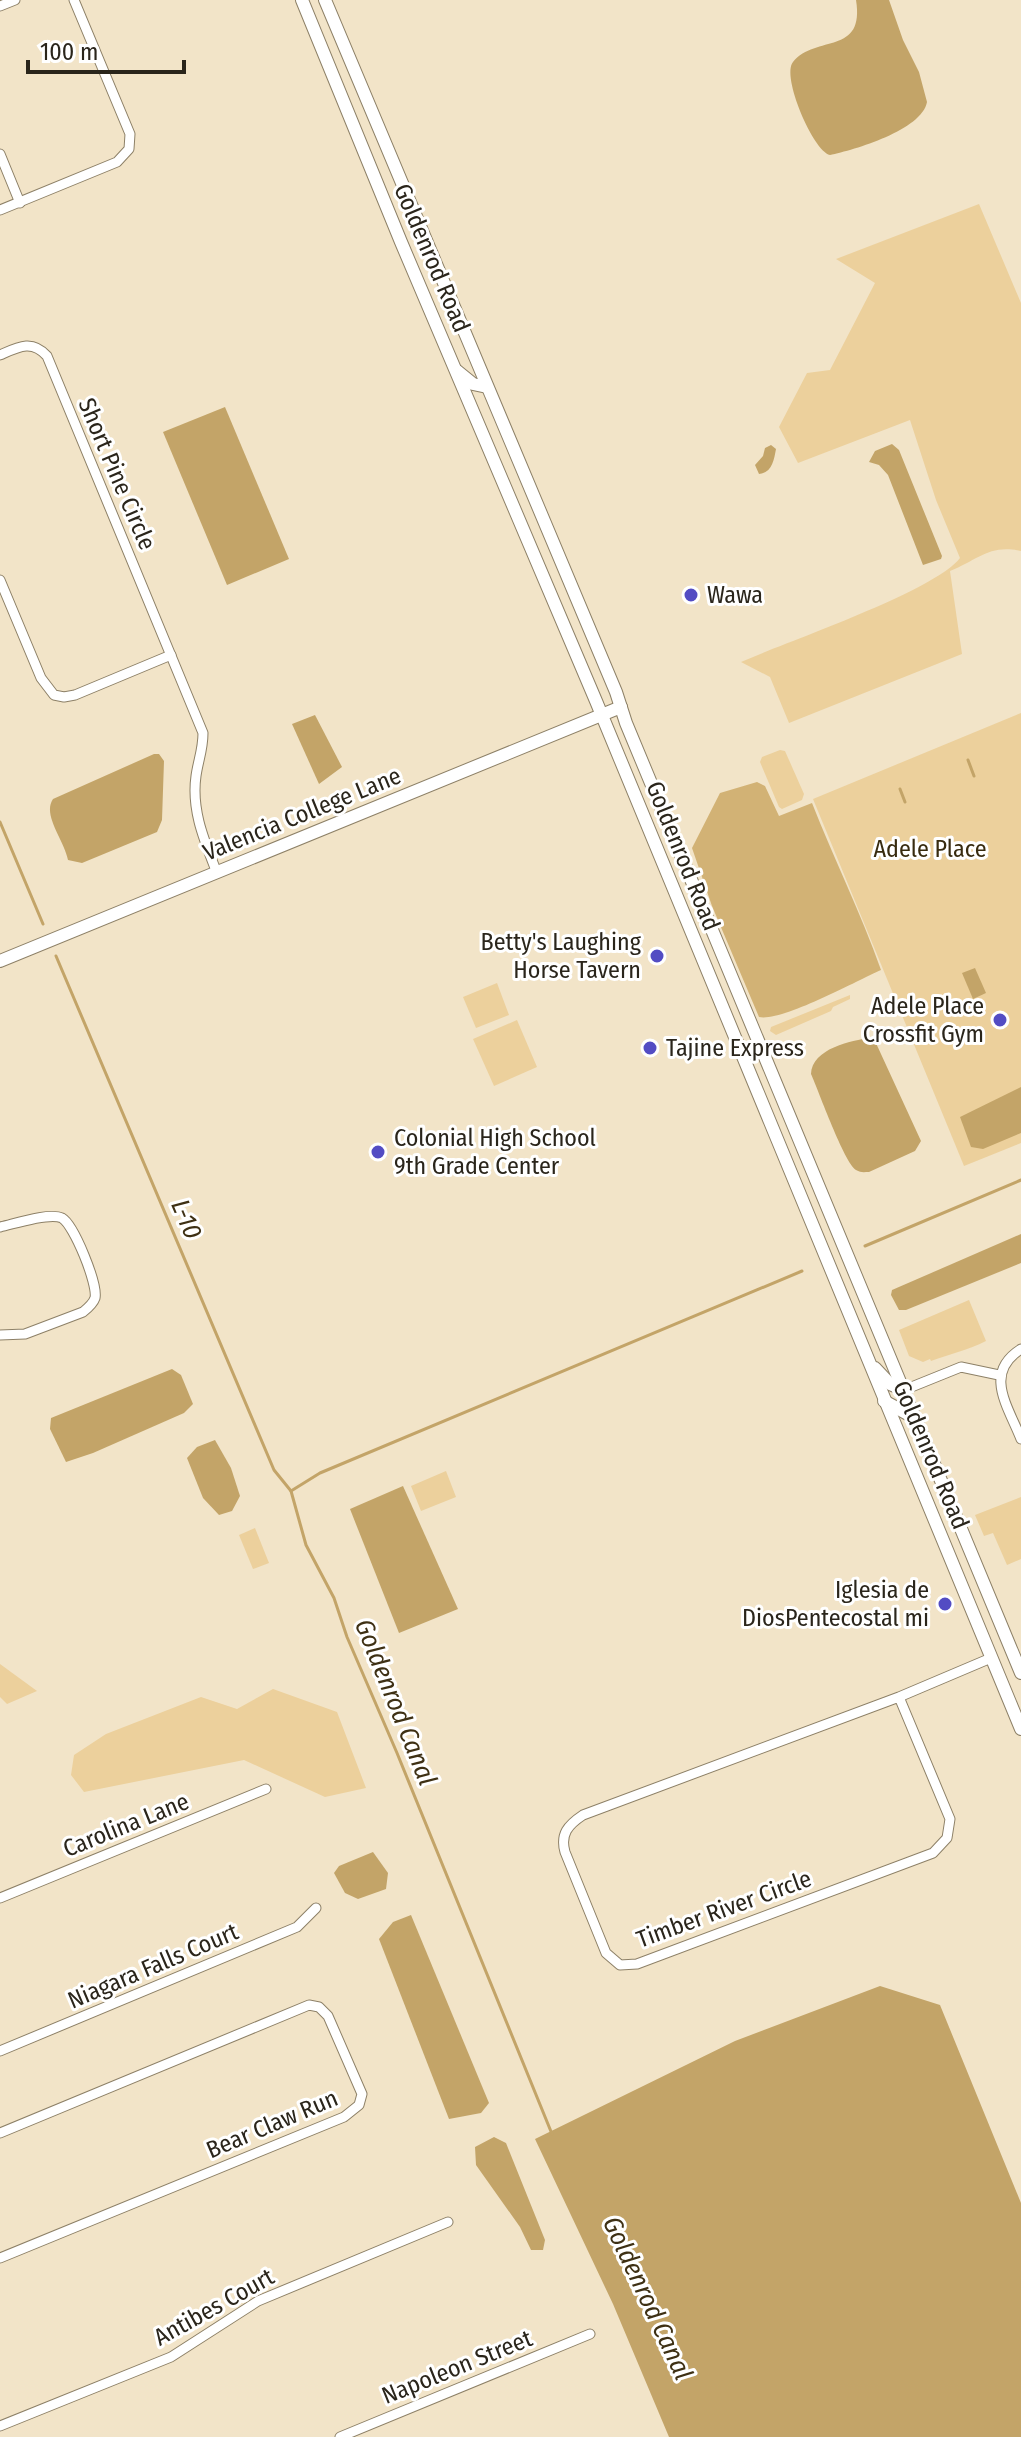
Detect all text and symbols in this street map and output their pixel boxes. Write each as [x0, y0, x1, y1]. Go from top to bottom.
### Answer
scale bar [28, 24, 184, 74]
text: 100 m [40, 38, 98, 66]
street label: Goldenrod Road [388, 180, 476, 336]
street label: Short Pine Circle [72, 394, 162, 554]
place label: Wawa [707, 581, 763, 609]
marker: Wawa [682, 586, 700, 604]
street label: Valencia College Lane [199, 761, 405, 867]
street label: Goldenrod Road [640, 777, 726, 935]
park label: Adele Place [873, 835, 987, 863]
place label: Betty's Laughing Horse Tavern [481, 928, 642, 984]
marker: Betty's Laughing Horse Tavern [648, 947, 666, 965]
place label: Adele Place Crossfit Gym [863, 992, 984, 1048]
marker: Adele Place Crossfit Gym [991, 1011, 1009, 1029]
place label: Tajine Express [666, 1034, 804, 1062]
marker: Tajine Express [641, 1039, 659, 1057]
place label: Colonial High School 9th Grade Center [394, 1124, 596, 1180]
marker: Colonial High School 9th Grade Center [369, 1143, 387, 1161]
water label: L-10 [164, 1195, 209, 1244]
street label: Goldenrod Road [887, 1377, 975, 1533]
place label: Iglesia de DiosPentecostal mi [742, 1576, 929, 1632]
marker: Iglesia de DiosPentecostal mi [936, 1595, 954, 1613]
water label: Goldenrod Canal [348, 1615, 443, 1790]
street label: Carolina Lane [59, 1787, 193, 1863]
street label: Timber River Circle [633, 1864, 815, 1954]
street label: Niagara Falls Court [64, 1917, 242, 2014]
street label: Bear Claw Run [202, 2084, 342, 2164]
water label: Goldenrod Canal [596, 2212, 699, 2385]
street label: Antibes Court [149, 2262, 279, 2351]
street label: Napoleon Street [378, 2324, 536, 2410]

